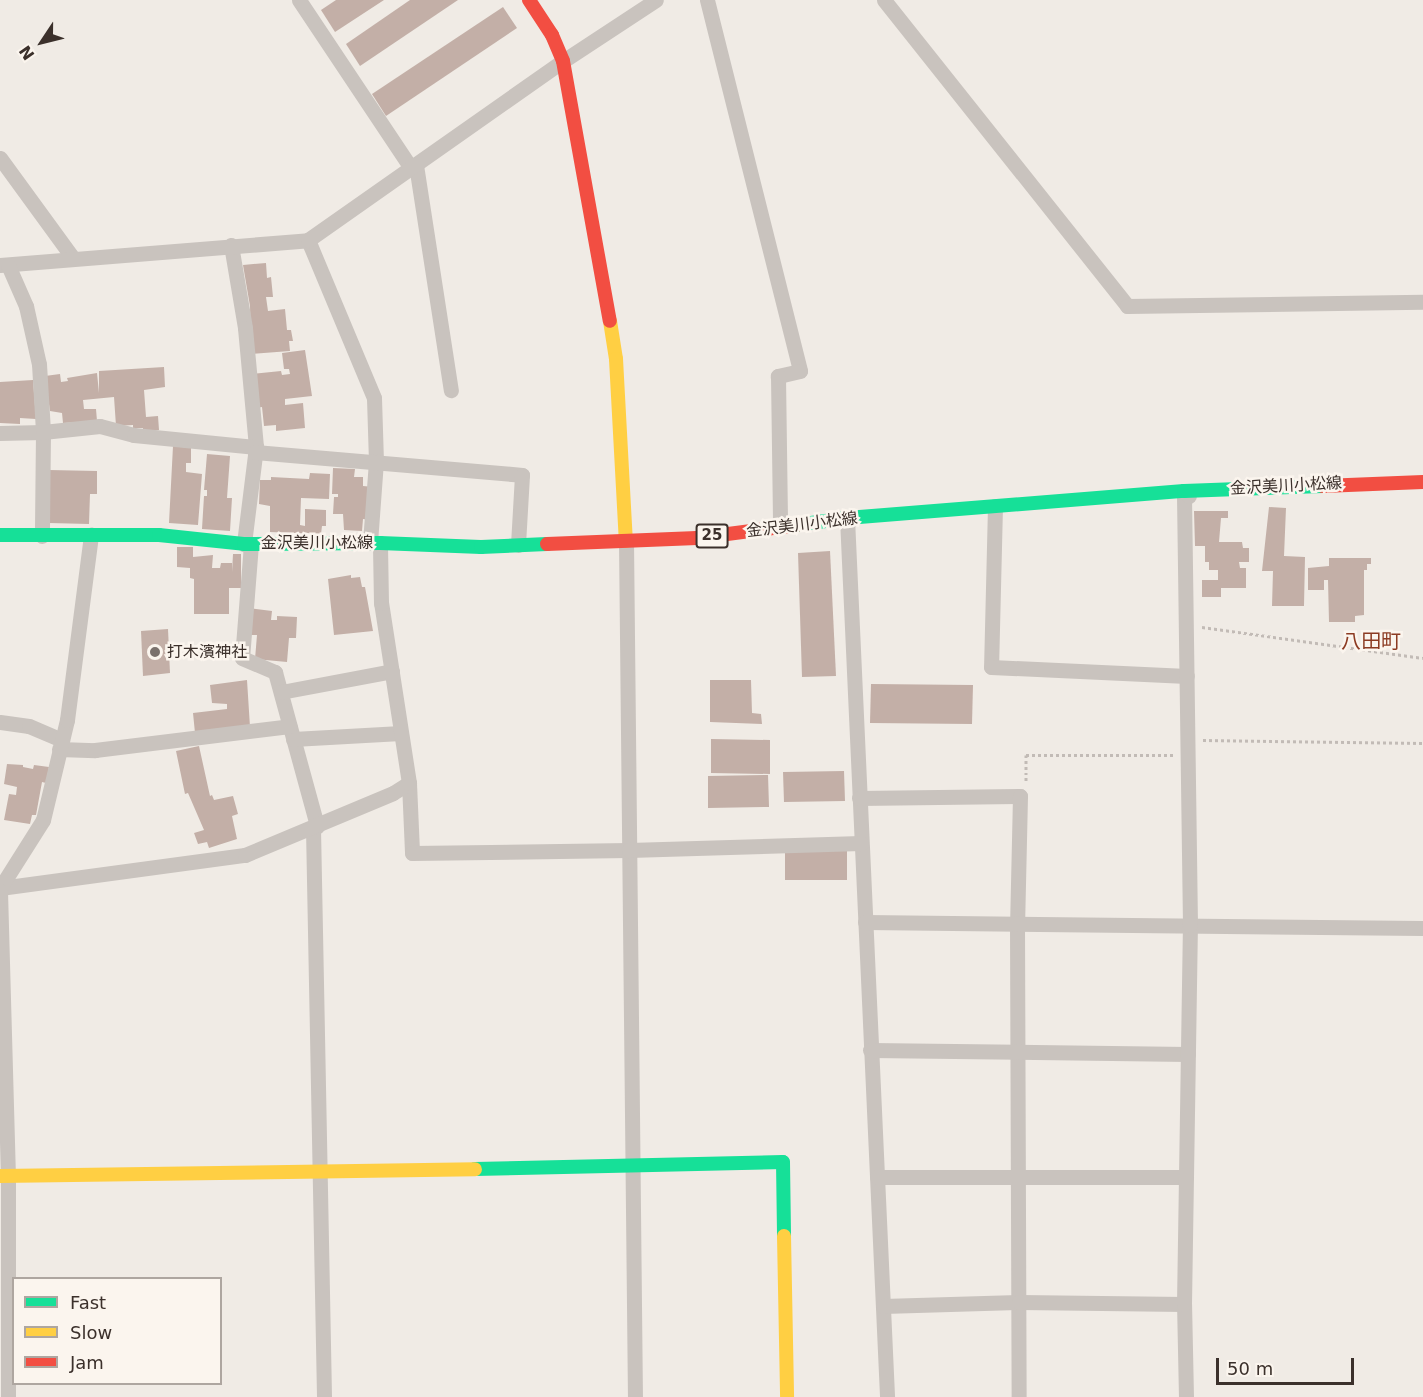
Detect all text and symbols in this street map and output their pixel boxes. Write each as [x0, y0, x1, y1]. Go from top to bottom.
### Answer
north arrow [12, 12, 72, 72]
text: N [15, 42, 38, 64]
street label: 金沢美川小松線 [1230, 473, 1342, 499]
street label: 金沢美川小松線 [745, 509, 859, 541]
road number: 25 [696, 524, 728, 548]
street label: 金沢美川小松線 [261, 533, 373, 553]
district label: 八田町 [1341, 629, 1401, 653]
place label: 打木濱神社 [167, 642, 247, 662]
marker: 打木濱神社 [148, 645, 162, 659]
legend [12, 1277, 222, 1385]
text: Fast [70, 1292, 106, 1313]
text: Slow [70, 1322, 112, 1343]
scale bar [1219, 1346, 1357, 1384]
text: Jam [70, 1352, 104, 1373]
text: 50 m [1227, 1358, 1273, 1379]

